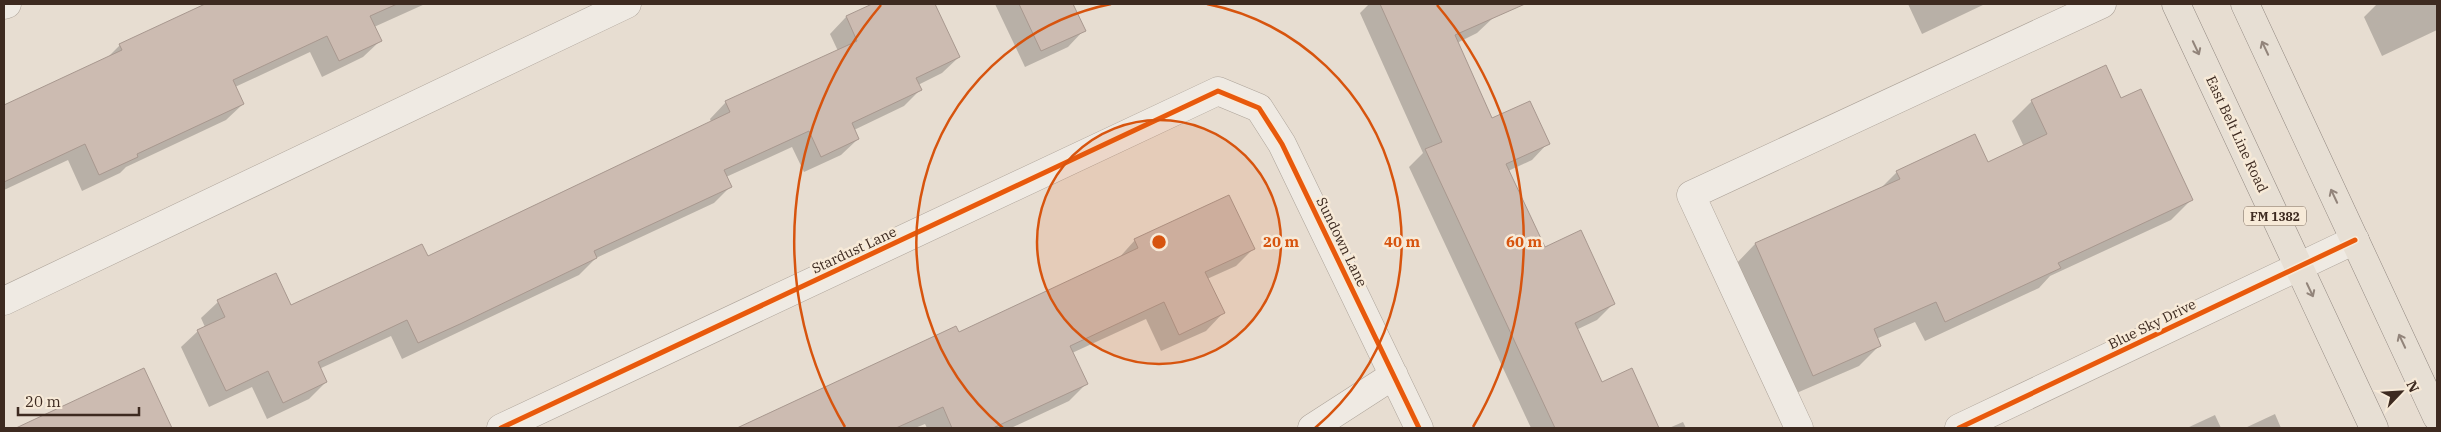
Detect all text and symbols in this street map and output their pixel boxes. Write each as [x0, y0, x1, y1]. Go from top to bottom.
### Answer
one-way arrow [2192, 40, 2202, 55]
one-way arrow [2260, 41, 2270, 56]
street label: East Belt Line Road [2202, 73, 2272, 196]
one-way arrow [2329, 188, 2339, 203]
street label: Sundown Lane [1313, 194, 1371, 290]
road number: FM 1382 [2244, 207, 2306, 226]
street label: Stardust Lane [809, 222, 899, 278]
text: 20 m [1263, 232, 1299, 251]
text: 40 m [1384, 232, 1420, 251]
text: 60 m [1506, 232, 1542, 251]
centre of rings [1150, 233, 1168, 251]
one-way arrow [2306, 282, 2316, 297]
street label: Blue Sky Drive [2105, 295, 2199, 353]
one-way arrow [2397, 334, 2406, 349]
north arrow [2376, 367, 2426, 417]
text: N [2402, 378, 2423, 395]
scale bar [18, 384, 139, 416]
text: 20 m [25, 392, 61, 411]

